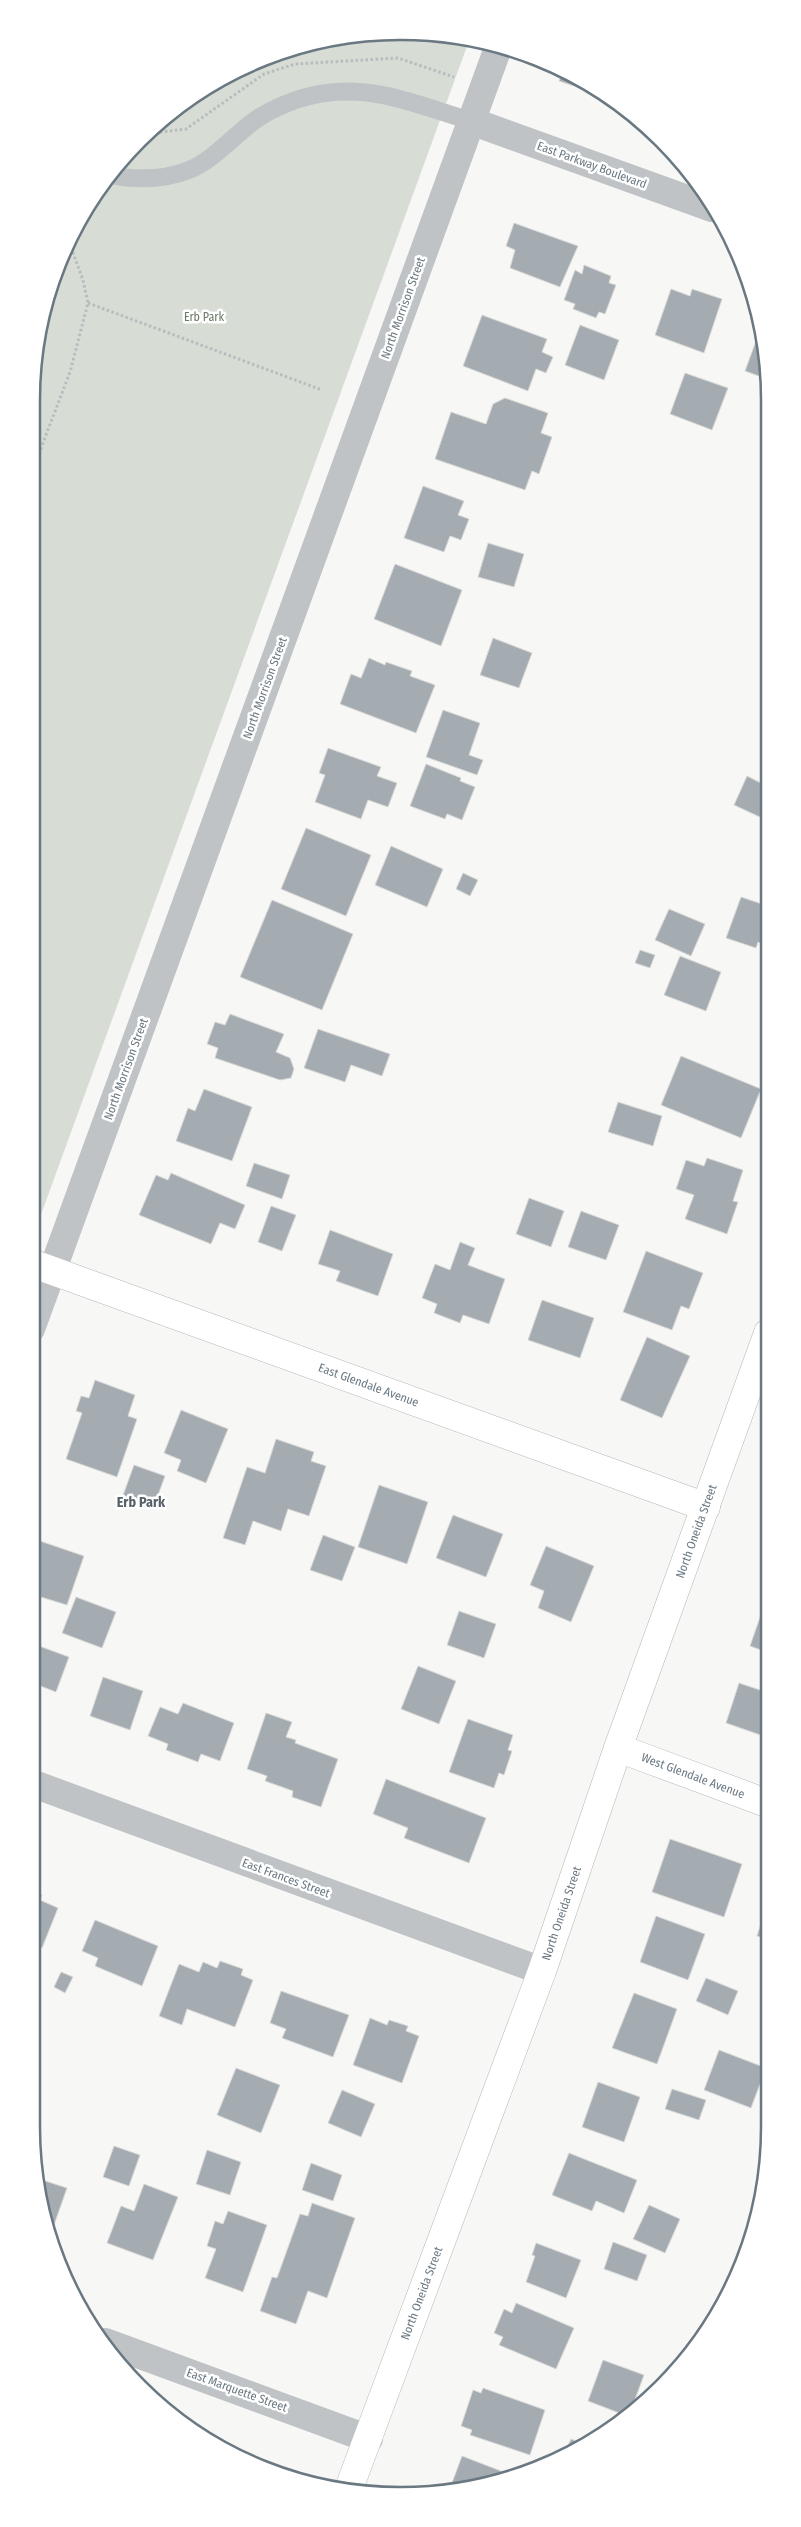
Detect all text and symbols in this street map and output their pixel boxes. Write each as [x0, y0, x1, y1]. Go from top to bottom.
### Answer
street label: East Parkway Boulevard [535, 139, 649, 191]
street label: North Morrison Street [378, 255, 428, 361]
park label: Erb Park [184, 310, 225, 324]
street label: North Morrison Street [240, 635, 290, 741]
street label: North Morrison Street [101, 1016, 151, 1122]
street label: East Glendale Avenue [317, 1361, 421, 1410]
street label: North Oneida Street [673, 1483, 720, 1580]
district label: Erb Park [117, 1494, 166, 1511]
street label: West Glendale Avenue [639, 1750, 747, 1801]
street label: East Frances Street [240, 1856, 332, 1900]
street label: North Oneida Street [539, 1864, 584, 1962]
street label: North Oneida Street [398, 2245, 446, 2342]
street label: East Marquette Street [185, 2365, 289, 2415]

